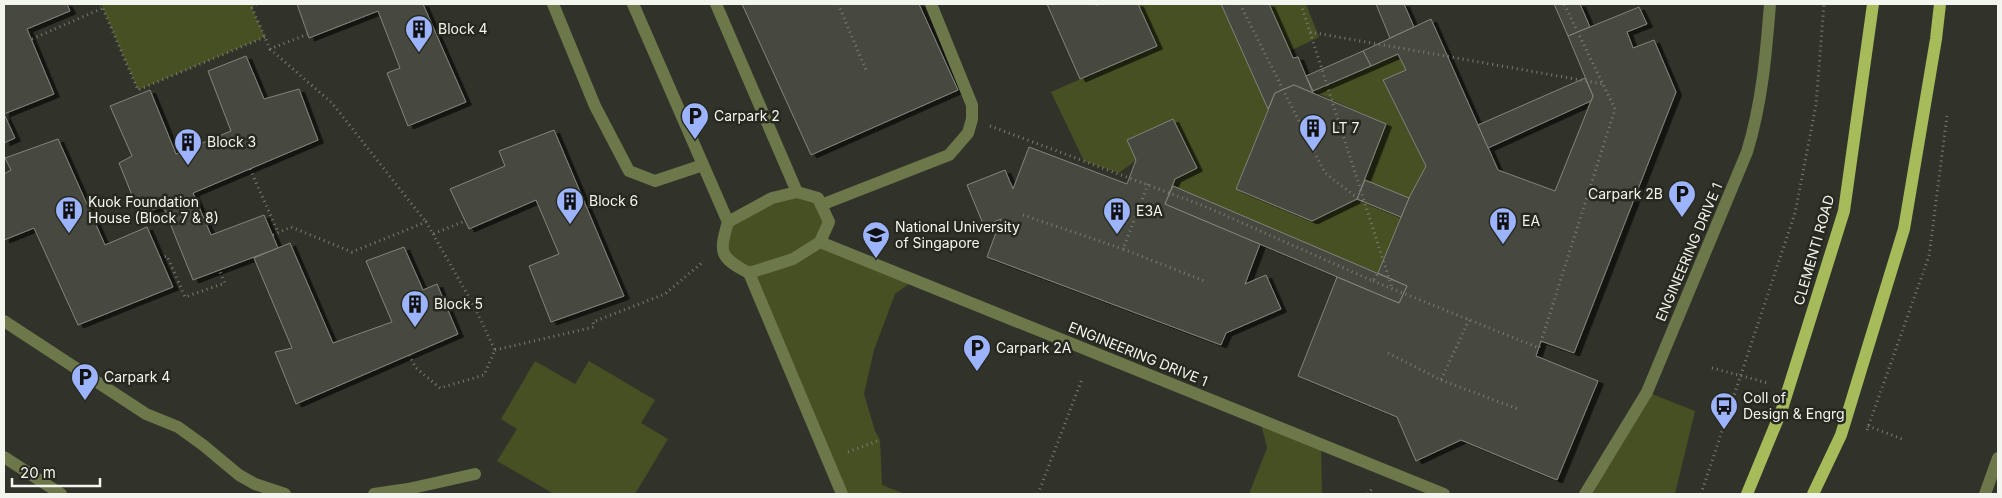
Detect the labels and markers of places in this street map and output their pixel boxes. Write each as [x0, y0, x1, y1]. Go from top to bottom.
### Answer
building icon: Block 4 [404, 14, 434, 53]
place label: Block 4 [438, 20, 488, 37]
parking icon: Carpark 2 [680, 101, 710, 140]
place label: Carpark 2 [714, 107, 780, 124]
building icon: LT 7 [1298, 113, 1328, 152]
place label: LT 7 [1332, 119, 1360, 136]
building icon: Block 3 [173, 127, 203, 166]
place label: Block 3 [207, 133, 256, 150]
parking icon: Carpark 2B [1667, 179, 1697, 218]
place label: Carpark 2B [1588, 185, 1663, 202]
building icon: Block 6 [555, 186, 585, 225]
place label: Block 6 [589, 192, 638, 209]
place label: Kuok Foundation House (Block 7 & 8) [88, 193, 219, 226]
building icon: Kuok Foundation House (Block 7 & 8) [54, 195, 84, 234]
building icon: E3A [1102, 196, 1132, 235]
place label: E3A [1136, 202, 1163, 219]
building icon: EA [1488, 206, 1518, 245]
place label: EA [1522, 212, 1540, 229]
place label: National University of Singapore [895, 218, 1020, 251]
school or university icon: National University of Singapore [861, 220, 891, 259]
building icon: Block 5 [400, 289, 430, 328]
place label: Block 5 [434, 295, 483, 312]
parking icon: Carpark 2A [962, 333, 992, 372]
place label: Carpark 2A [996, 339, 1072, 356]
parking icon: Carpark 4 [70, 362, 100, 401]
place label: Carpark 4 [104, 368, 170, 385]
place label: Coll of Design & Engrg [1743, 389, 1845, 422]
bus stop icon: Coll of Design & Engrg [1709, 391, 1739, 430]

